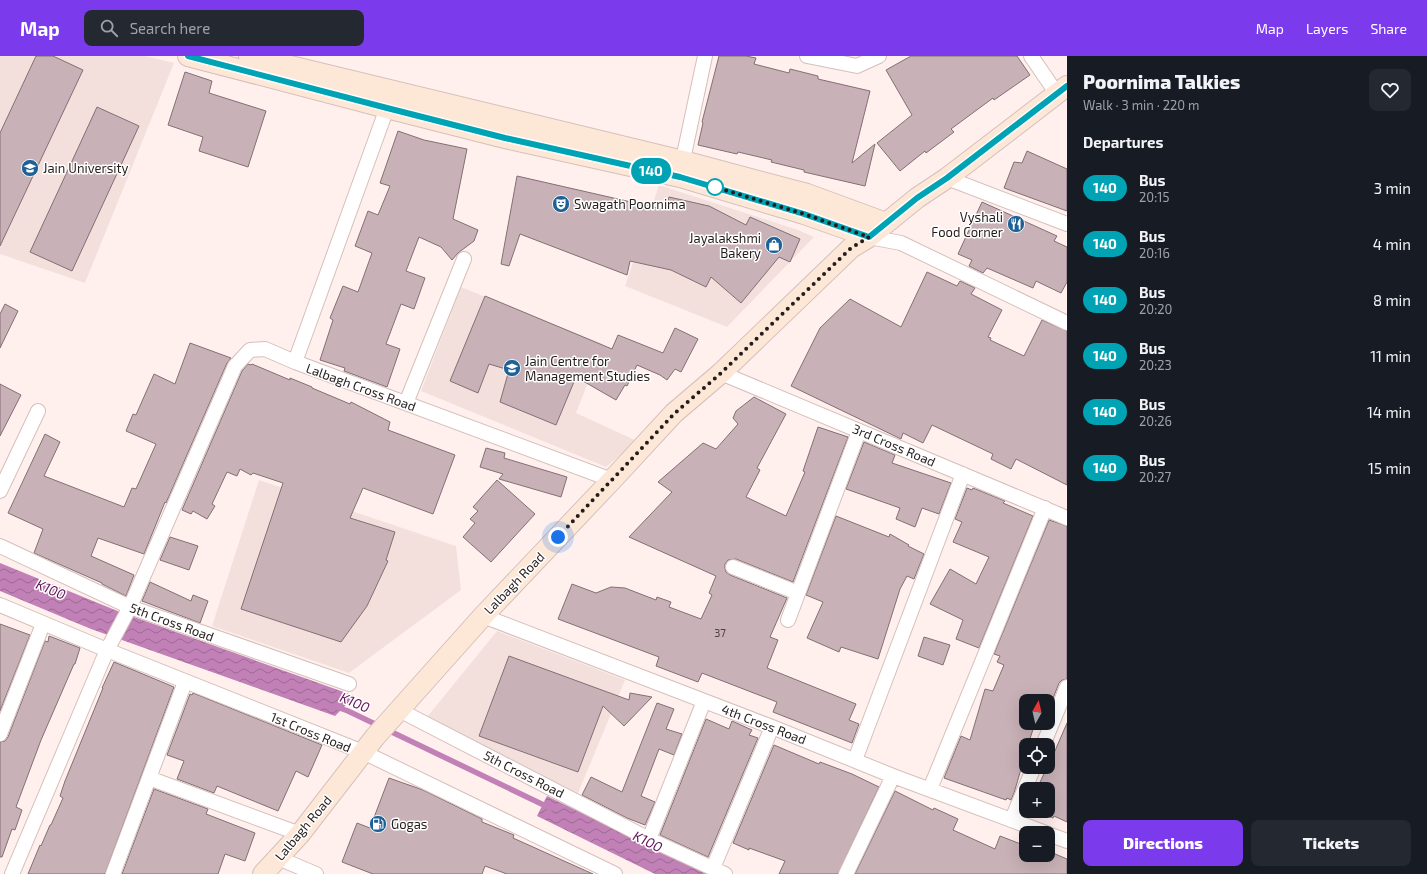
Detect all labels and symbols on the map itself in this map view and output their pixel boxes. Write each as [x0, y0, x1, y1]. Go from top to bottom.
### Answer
school or university icon: Jain University [20, 158, 40, 178]
line badge: 140 [628, 158, 674, 184]
place label: Jain University [43, 160, 128, 176]
unlabelled marker [706, 178, 724, 196]
theatre icon: Swagath Poornima [551, 194, 571, 214]
place label: Swagath Poornima [574, 196, 686, 212]
place label: Vyshali Food Corner [931, 209, 1003, 240]
restaurant icon: Vyshali Food Corner [1006, 214, 1026, 234]
place label: Jayalakshmi Bakery [689, 230, 761, 261]
shop icon: Jayalakshmi Bakery [764, 235, 784, 255]
place label: Jain Centre for Management Studies [525, 353, 650, 384]
school or university icon: Jain Centre for Management Studies [502, 358, 522, 378]
street label: Lalbagh Cross Road [304, 360, 418, 414]
street label: 3rd Cross Road [850, 420, 938, 470]
your location [548, 527, 568, 547]
street label: Lalbagh Road [481, 549, 547, 617]
water label: K100 [34, 575, 68, 603]
street label: 5th Cross Road [128, 599, 216, 645]
house number: 37 [714, 626, 726, 639]
water label: K100 [338, 688, 372, 716]
north arrow [1019, 694, 1055, 730]
street label: 4th Cross Road [719, 701, 809, 747]
street label: 1st Cross Road [268, 709, 354, 755]
street label: 5th Cross Road [481, 747, 567, 801]
street label: Lalbagh Road [271, 792, 335, 864]
fuel station icon: Gogas [368, 814, 388, 834]
place label: Gogas [391, 816, 427, 832]
water label: K100 [630, 827, 666, 855]

